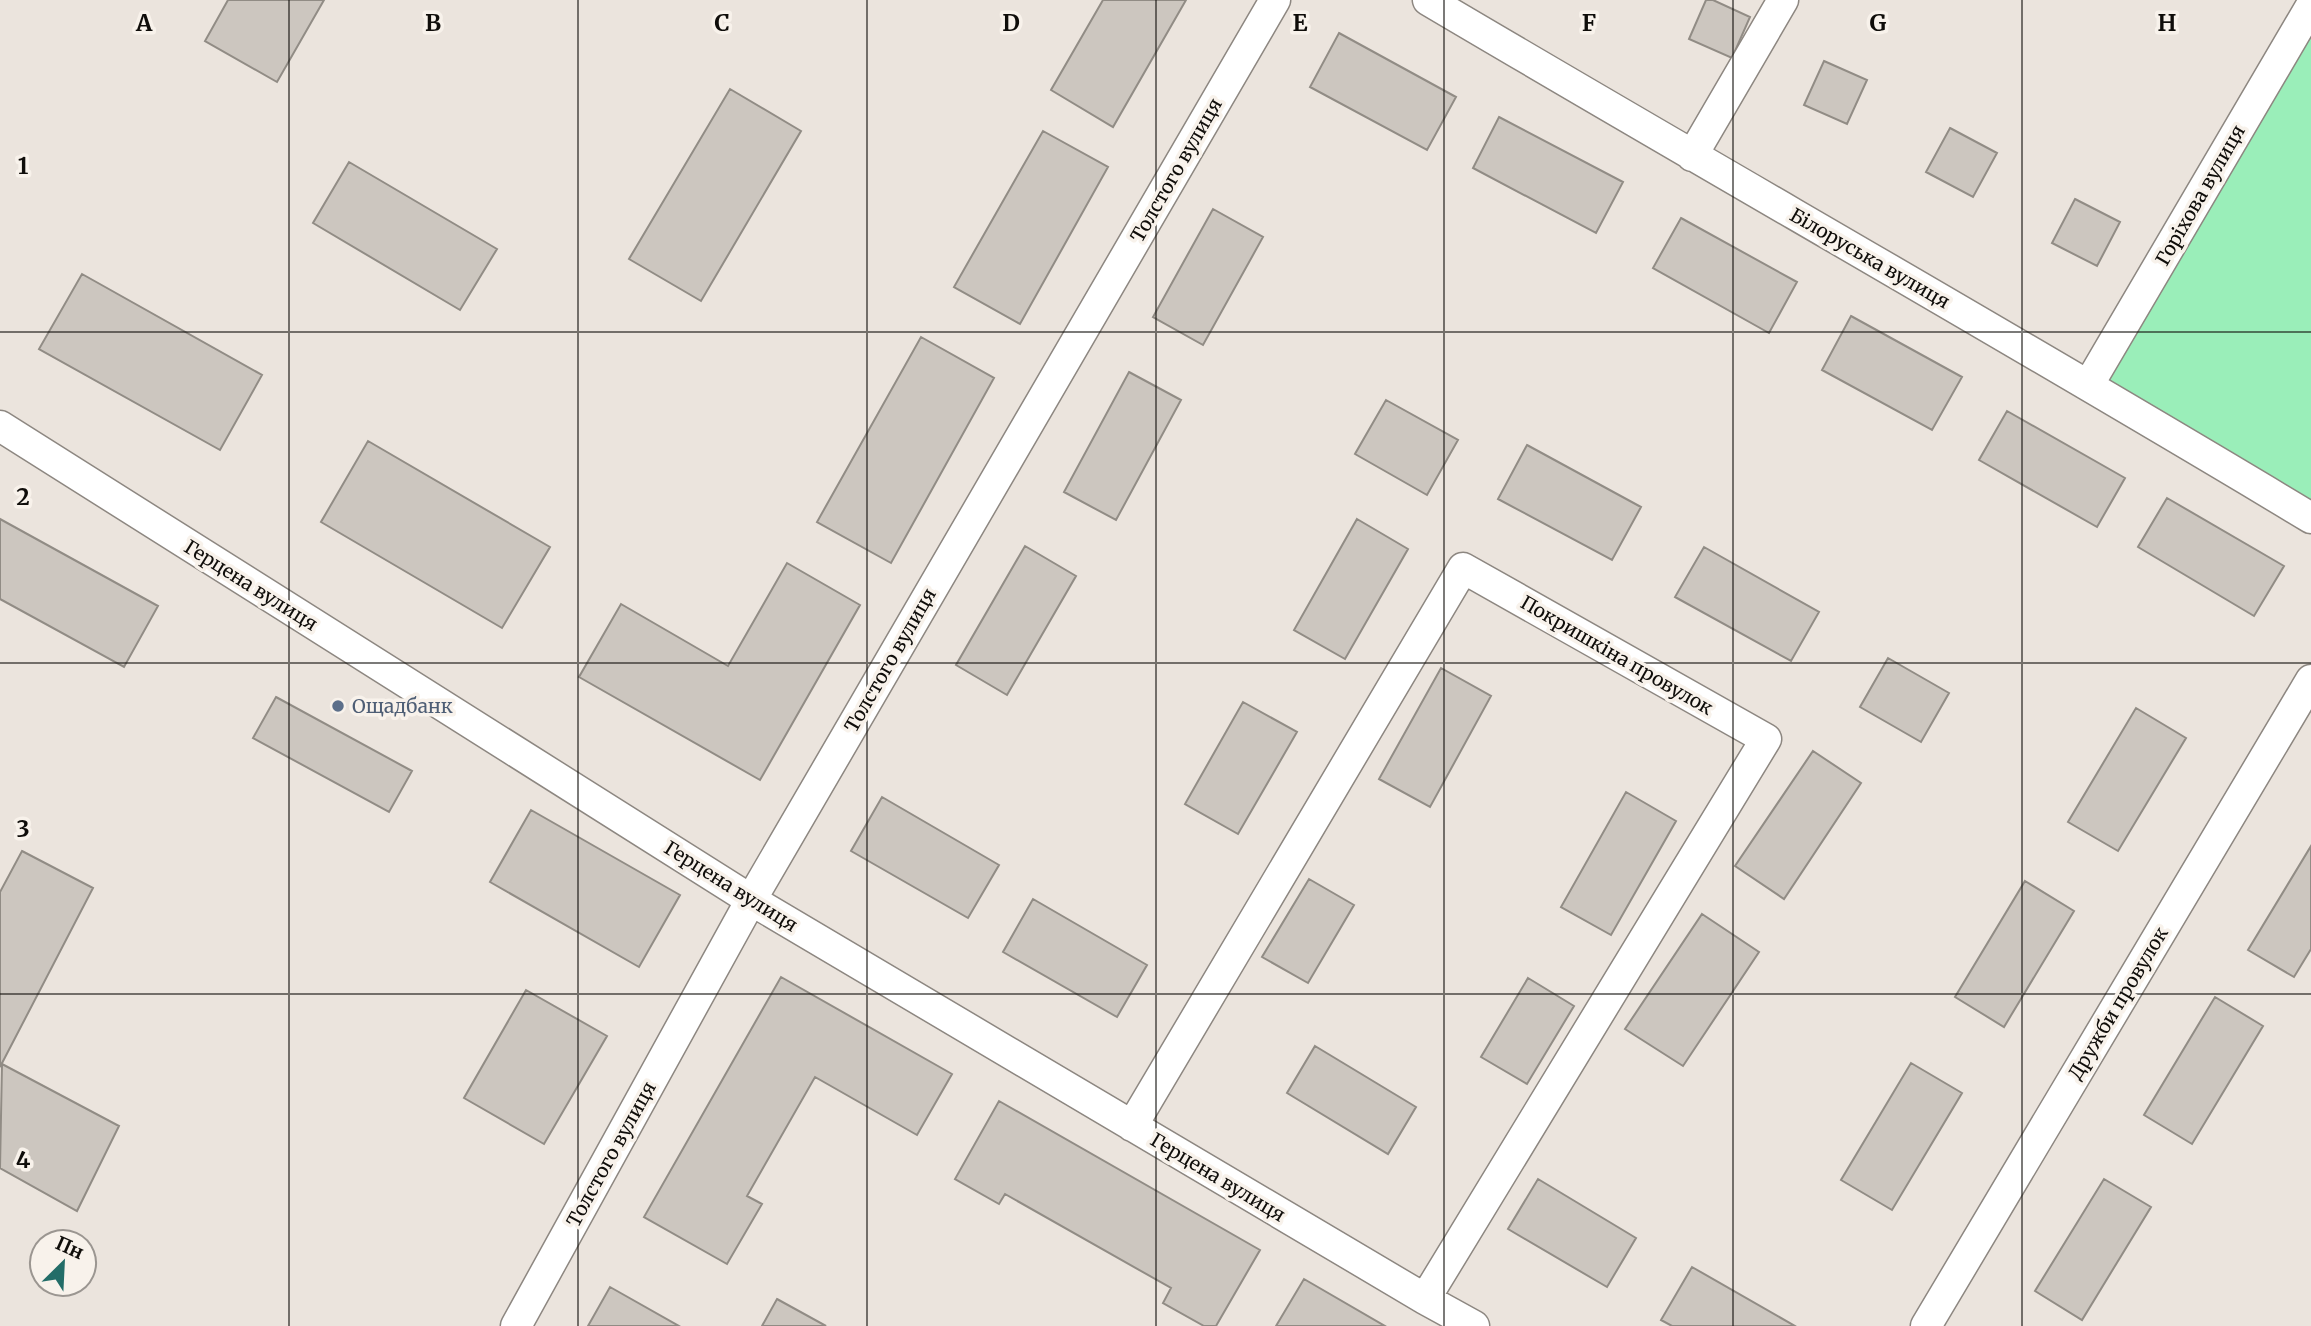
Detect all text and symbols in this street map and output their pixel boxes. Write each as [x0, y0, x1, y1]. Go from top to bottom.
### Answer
text: A [135, 8, 153, 37]
text: B [425, 8, 441, 37]
text: C [714, 8, 730, 37]
text: D [1002, 8, 1020, 37]
text: E [1292, 8, 1308, 37]
text: F [1582, 8, 1596, 37]
text: G [1870, 8, 1887, 37]
text: H [2158, 8, 2177, 37]
street label: Толстого вулиця [1125, 94, 1227, 246]
street label: Горіхова вулиця [2150, 120, 2250, 270]
text: 1 [18, 151, 29, 180]
street label: Білоруська вулиця [1786, 202, 1954, 314]
text: 2 [16, 482, 30, 511]
street label: Герцена вулиця [180, 534, 322, 636]
street label: Толстого вулиця [839, 584, 941, 736]
street label: Покришкіна провулок [1517, 590, 1717, 720]
place label: Ощадбанк [352, 694, 453, 718]
marker: Ощадбанк [330, 698, 346, 714]
text: 3 [16, 814, 30, 843]
street label: Герцена вулиця [660, 835, 802, 937]
street label: Дружби провулок [2063, 922, 2173, 1084]
street label: Толстого вулиця [561, 1077, 661, 1231]
street label: Герцена вулиця [1146, 1127, 1290, 1227]
text: 4 [16, 1145, 31, 1174]
north arrow [28, 1228, 98, 1298]
text: Пн [52, 1231, 88, 1264]

